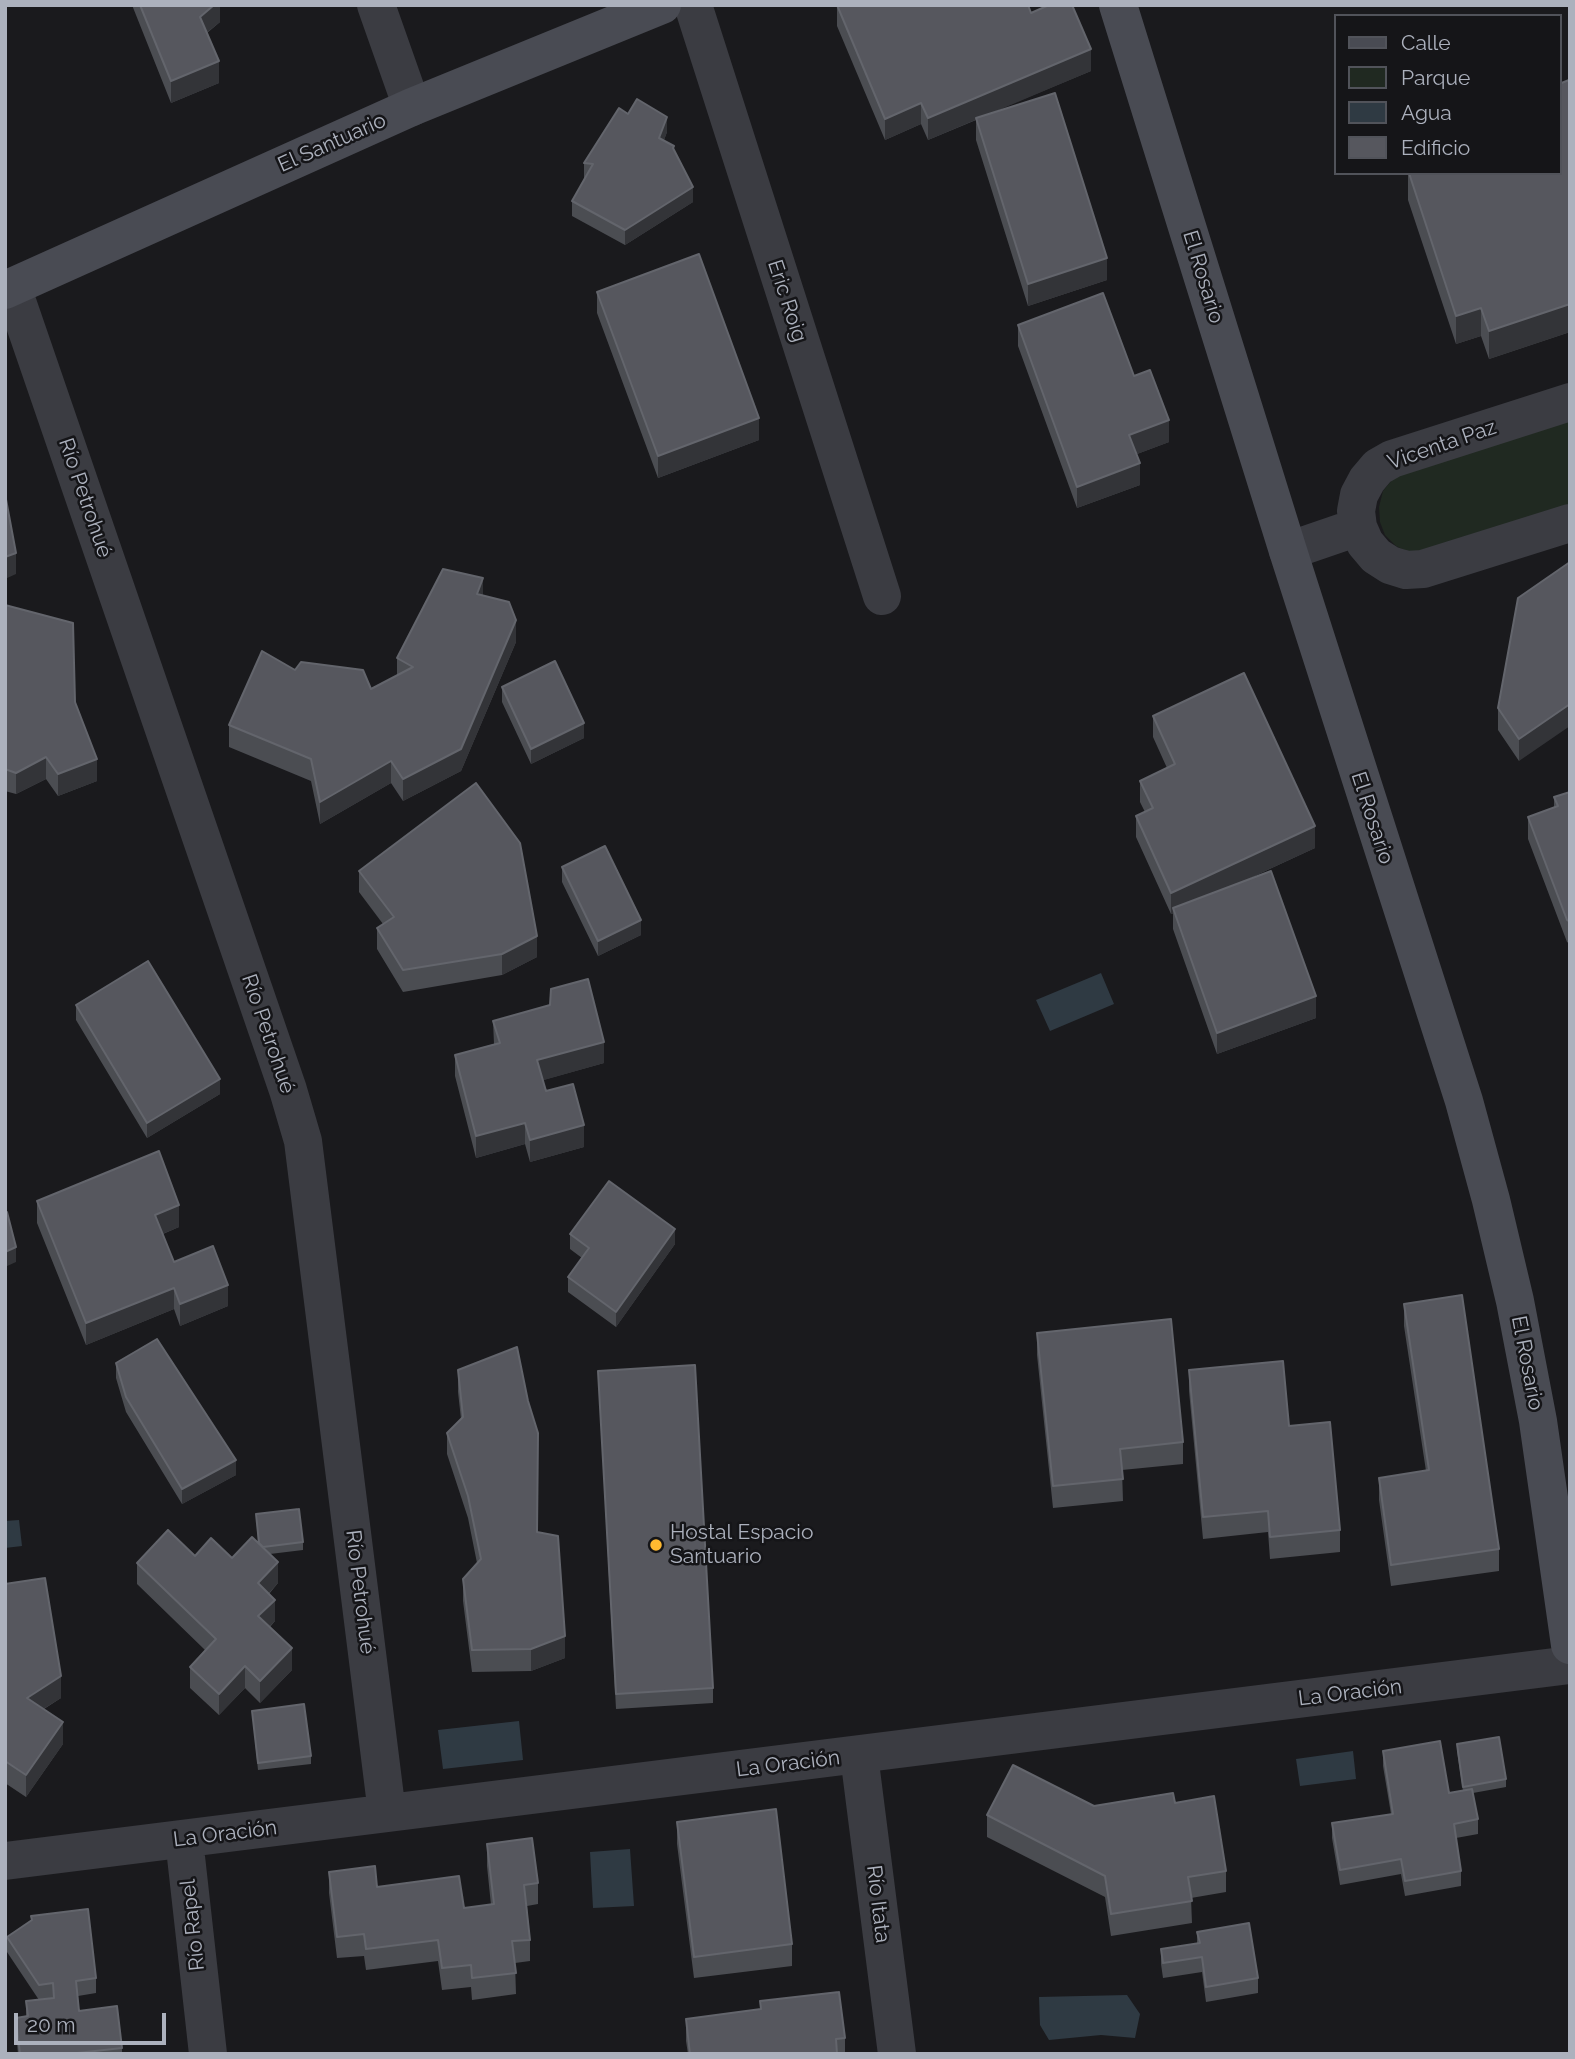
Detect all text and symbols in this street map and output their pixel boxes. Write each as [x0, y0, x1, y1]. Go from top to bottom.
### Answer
legend [1334, 14, 1561, 175]
text: Calle [1401, 30, 1451, 55]
text: Parque [1401, 65, 1470, 90]
text: Agua [1401, 100, 1452, 125]
street label: El Santuario [274, 108, 390, 178]
text: Edificio [1401, 135, 1470, 160]
street label: El Rosario [1177, 228, 1229, 326]
street label: Eric Roig [762, 257, 812, 345]
street label: Vicenta Paz [1384, 415, 1500, 475]
street label: Río Petrohué [53, 435, 117, 561]
street label: El Rosario [1345, 769, 1399, 867]
street label: Río Petrohué [236, 971, 300, 1097]
street label: El Rosario [1505, 1314, 1549, 1412]
place label: Hostal Espacio Santuario [670, 1520, 813, 1570]
street label: Río Petrohué [340, 1529, 380, 1655]
marker: Hostal Espacio Santuario [648, 1537, 664, 1553]
street label: La Oración [1297, 1674, 1403, 1712]
street label: La Oración [735, 1745, 841, 1783]
street label: La Oración [172, 1815, 278, 1853]
street label: Río Itata [861, 1864, 895, 1944]
street label: Río Rapel [176, 1878, 210, 1972]
scale bar [18, 2000, 170, 2044]
text: 20 m [27, 2012, 75, 2037]

